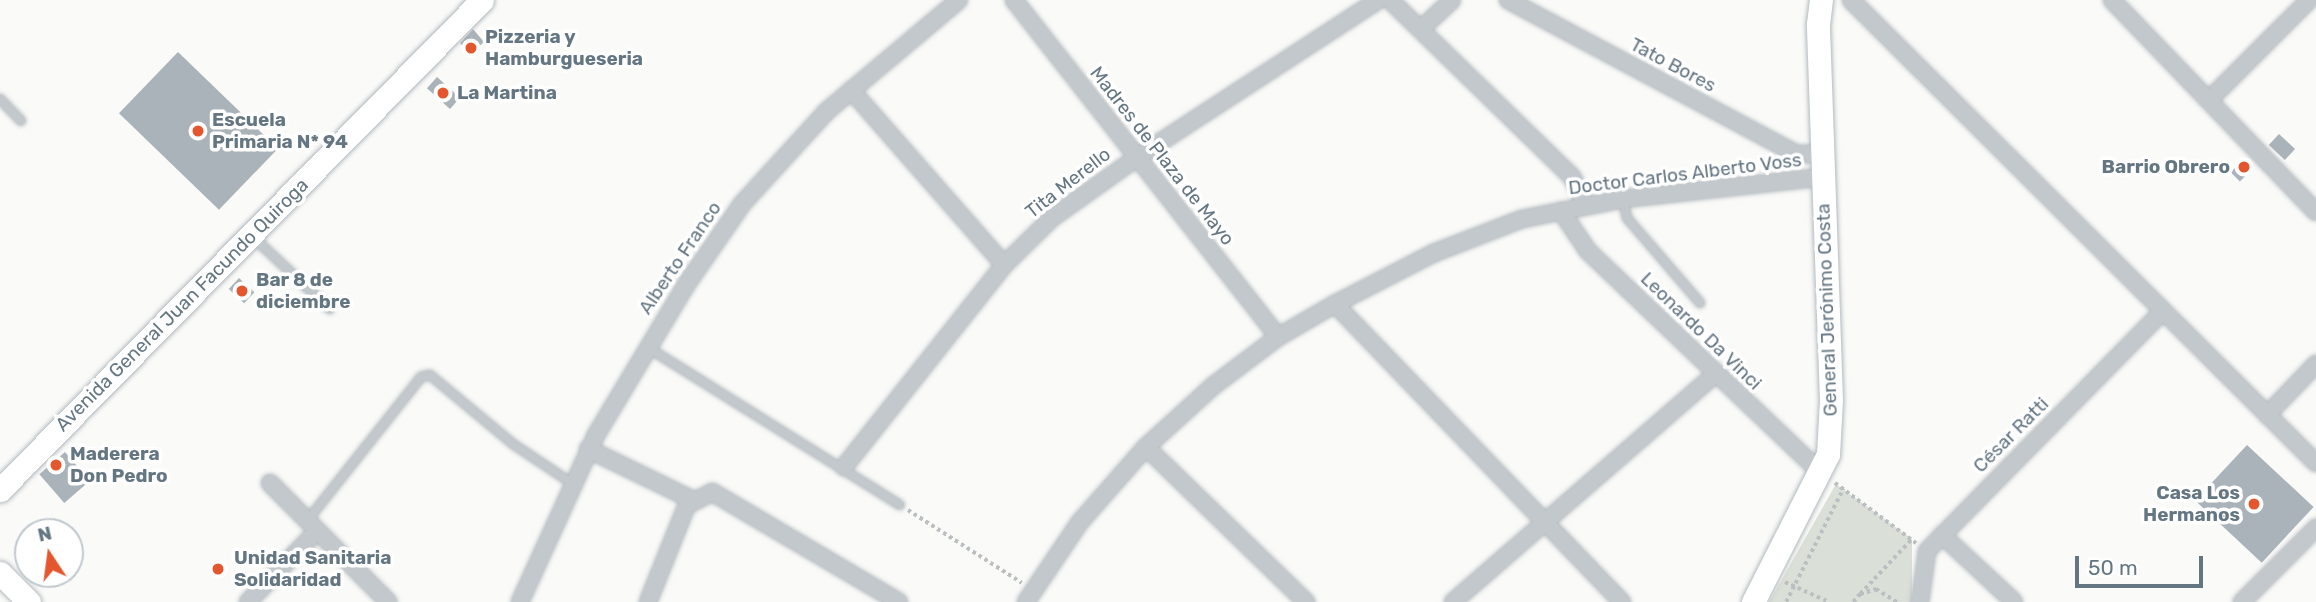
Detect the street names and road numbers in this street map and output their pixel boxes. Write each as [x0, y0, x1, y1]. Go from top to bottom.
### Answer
street label: Tato Bores [1626, 33, 1720, 97]
street label: Madres de Plaza de Mayo [1085, 62, 1239, 250]
street label: Tita Merello [1021, 143, 1115, 223]
street label: Doctor Carlos Alberto Voss [1566, 148, 1804, 200]
street label: Avenida General Juan Facundo Quiroga [51, 174, 313, 436]
street label: Alberto Franco [634, 197, 726, 319]
street label: General Jerónimo Costa [1812, 203, 1842, 417]
street label: Leonardo Da Vinci [1636, 267, 1766, 395]
street label: César Ratti [1968, 392, 2054, 478]

